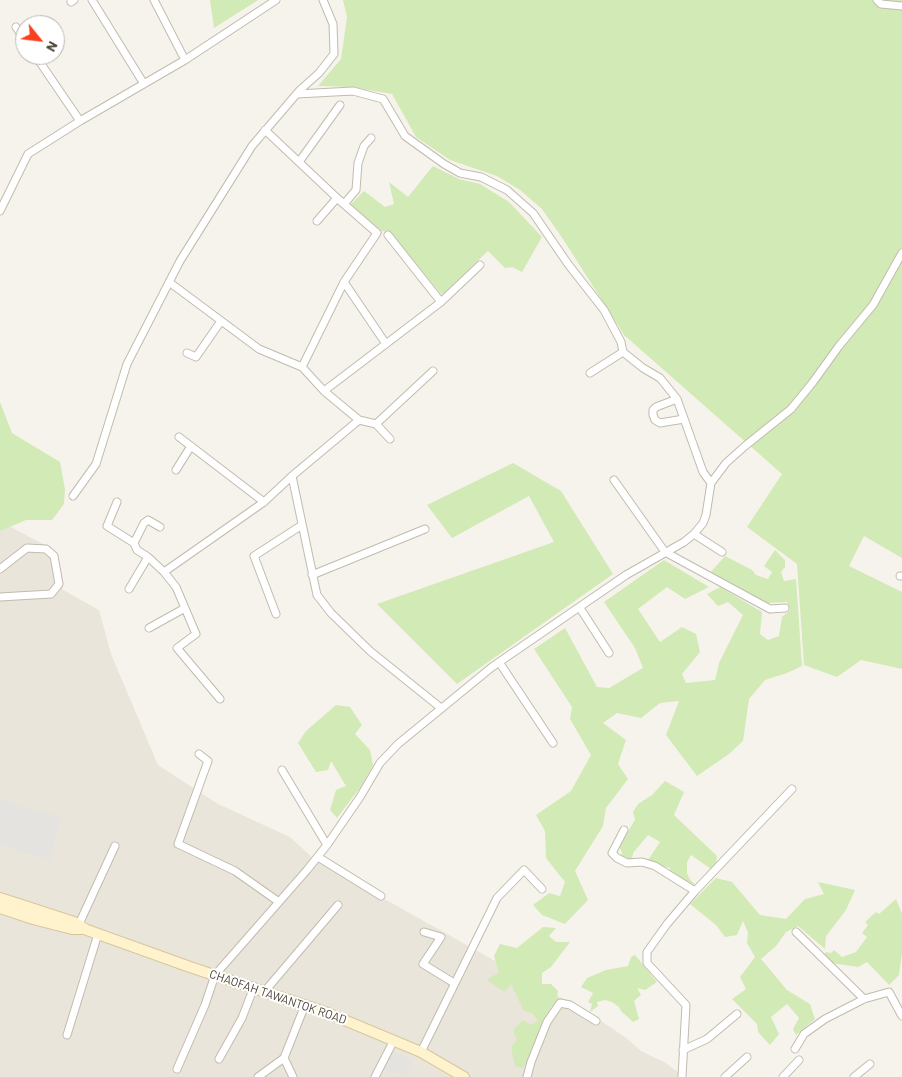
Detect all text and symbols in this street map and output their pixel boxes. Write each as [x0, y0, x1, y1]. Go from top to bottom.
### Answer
north arrow [15, 15, 65, 65]
text: N [43, 39, 62, 55]
street label: CHAOFAH TAWANTOK ROAD [207, 967, 349, 1027]

